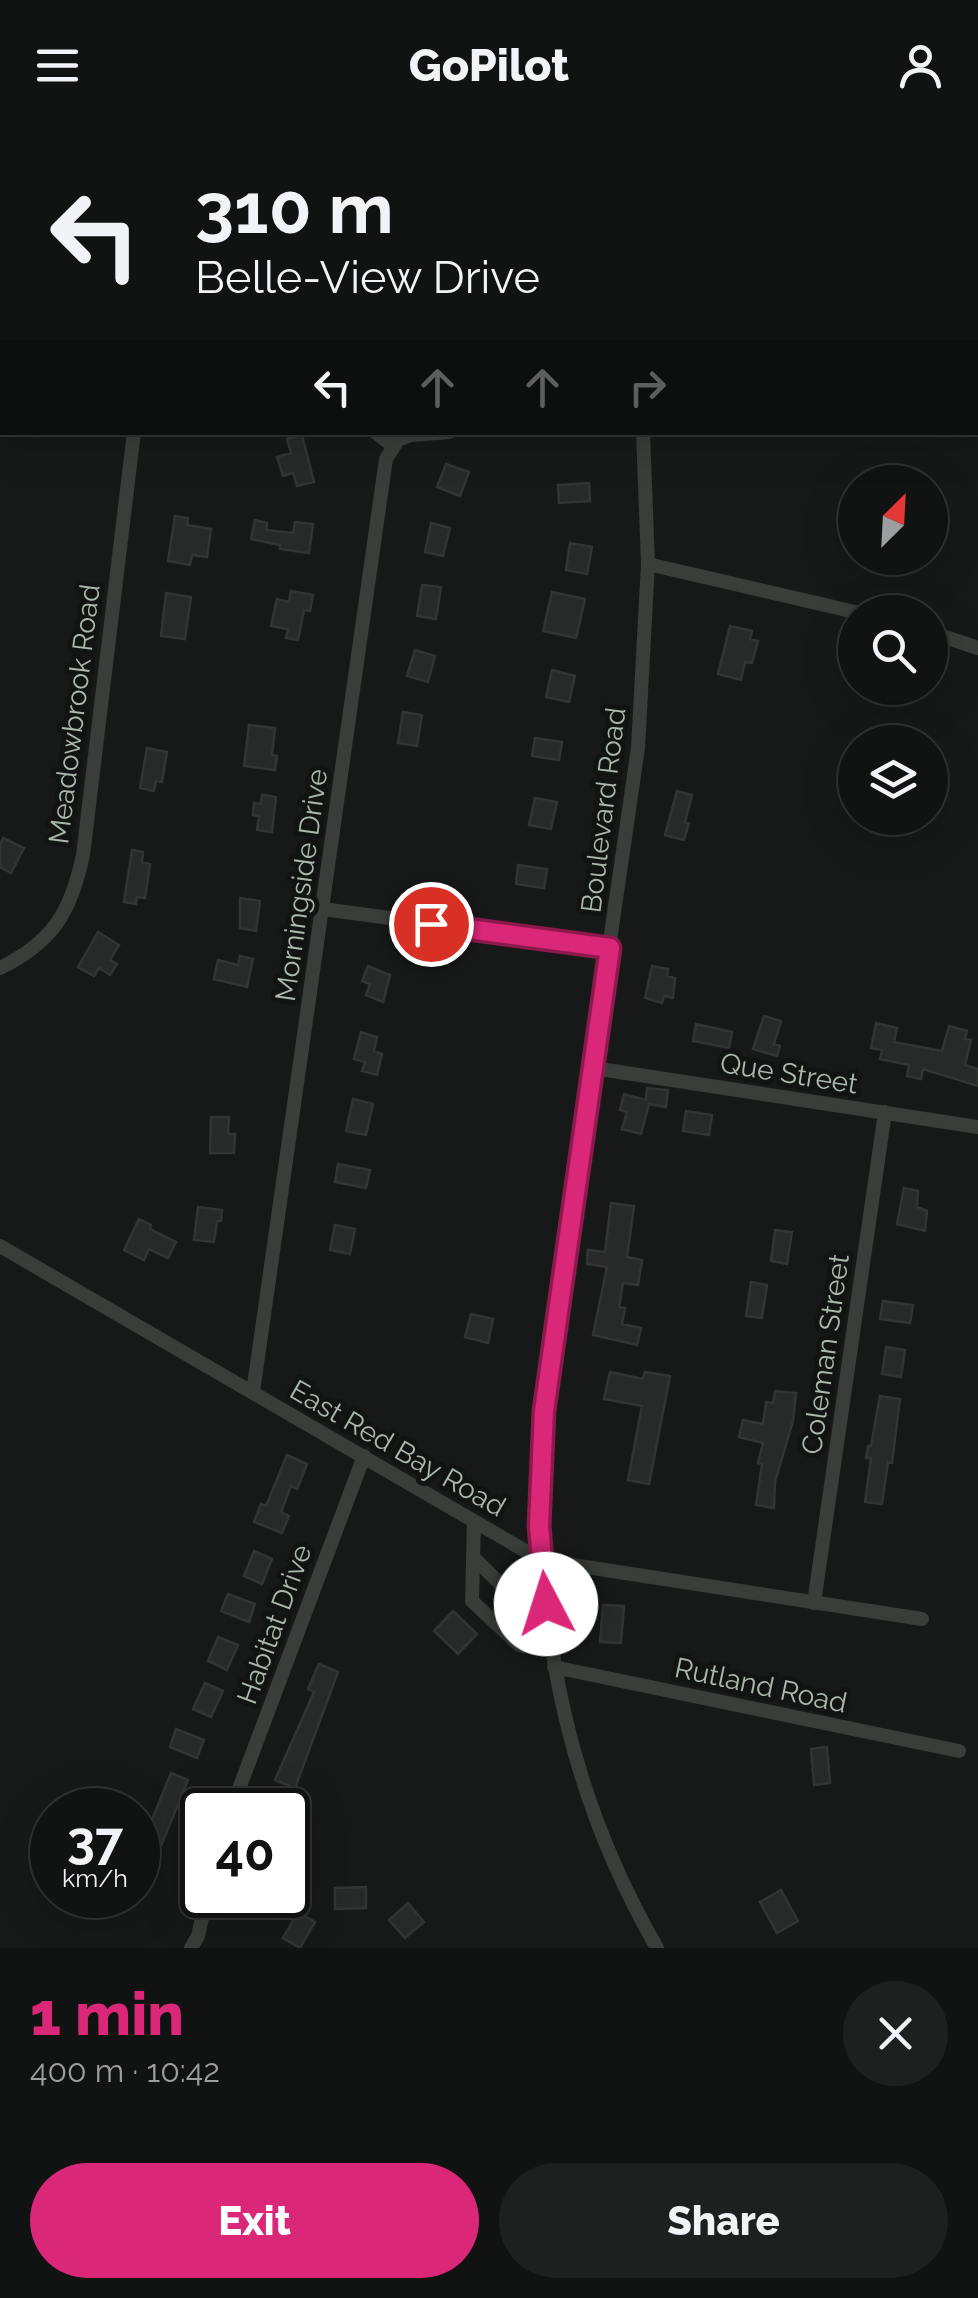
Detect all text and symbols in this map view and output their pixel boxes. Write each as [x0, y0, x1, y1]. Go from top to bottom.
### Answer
icon: menu [30, 38, 85, 93]
icon: person [893, 38, 948, 93]
text: GoPilot [409, 39, 569, 92]
text: 310 m [195, 167, 394, 249]
icon: left [30, 170, 160, 300]
text: Belle-View Drive [195, 251, 540, 304]
icon: left [305, 360, 360, 415]
icon: ahead [410, 360, 465, 415]
icon: ahead [515, 360, 570, 415]
icon: right [620, 360, 675, 415]
north arrow [838, 465, 948, 575]
map controls [838, 465, 948, 835]
street label: Meadowbrook Road [42, 582, 107, 846]
button: search [838, 595, 948, 705]
street label: Boulevard Road [575, 706, 632, 915]
button: layers [838, 725, 948, 835]
street label: Morningside Drive [269, 767, 334, 1003]
pin [389, 882, 474, 967]
icon: arrive [404, 897, 459, 952]
street label: Que Street [718, 1046, 861, 1101]
street label: Coleman Street [795, 1251, 856, 1456]
street label: East Red Bay Road [284, 1373, 511, 1524]
street label: Habitat Drive [230, 1540, 319, 1708]
position arrow [494, 1552, 598, 1656]
street label: Rutland Road [672, 1651, 850, 1720]
speed limit sign: 40 [180, 1788, 310, 1918]
text: 37 [67, 1811, 123, 1870]
text: km/h [62, 1863, 128, 1893]
text: 1 min [30, 1979, 184, 2049]
button: close [843, 1981, 948, 2086]
text: 400 m · 10:42 [30, 2052, 220, 2089]
button: Exit [30, 2163, 479, 2278]
button: Share [499, 2163, 948, 2278]

